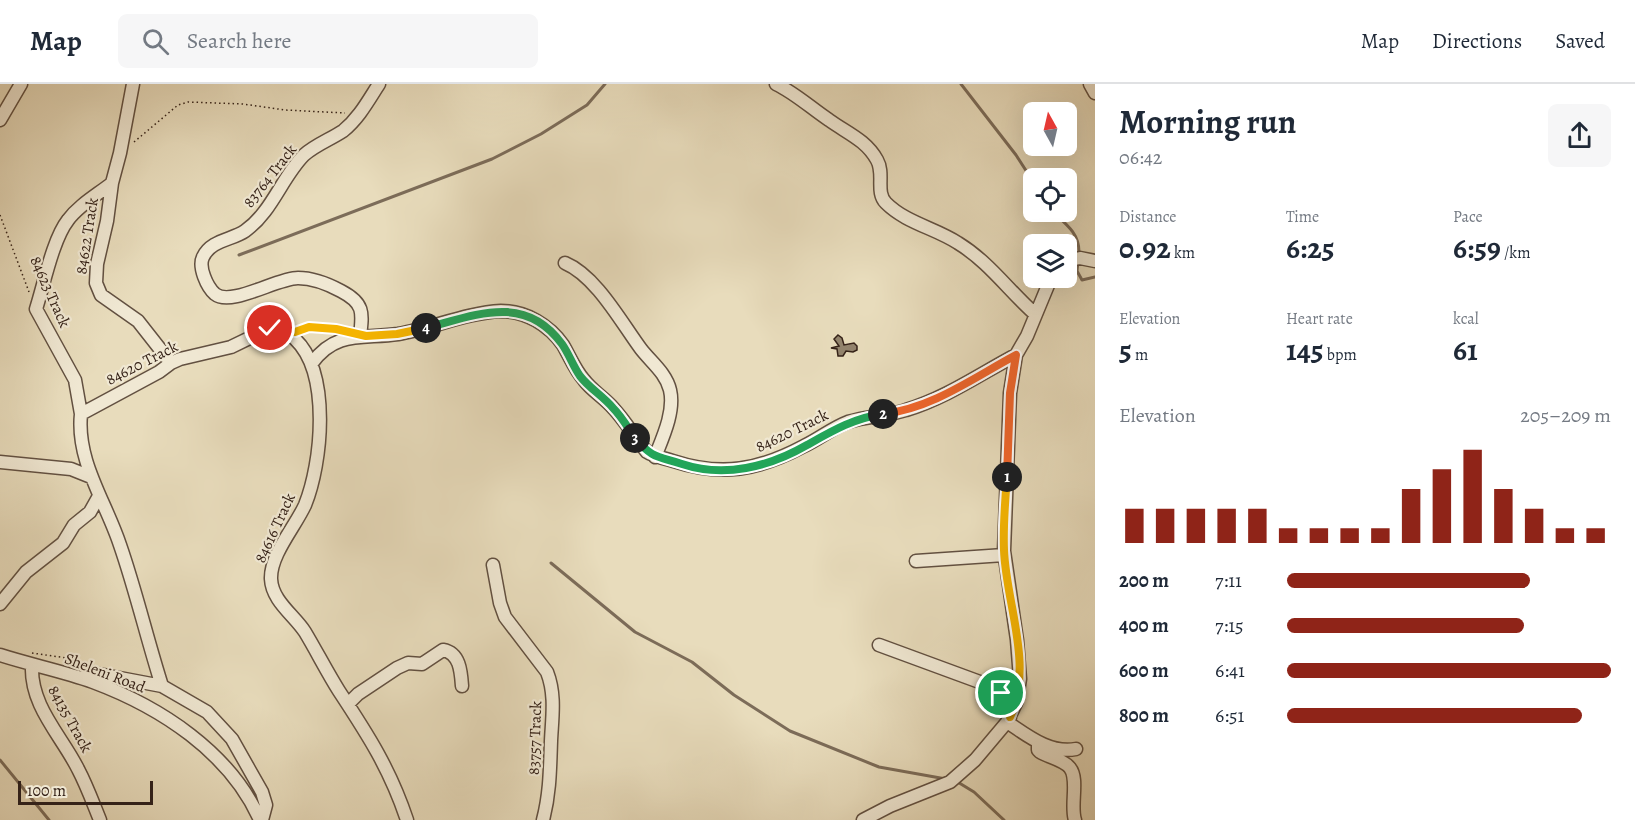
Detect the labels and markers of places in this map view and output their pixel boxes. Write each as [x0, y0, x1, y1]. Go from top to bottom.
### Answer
pin [244, 302, 295, 353]
pin: 4 [411, 313, 441, 343]
pin: 2 [868, 399, 898, 429]
pin: 3 [620, 423, 650, 453]
pin: 1 [992, 462, 1022, 492]
pin [975, 667, 1026, 718]

